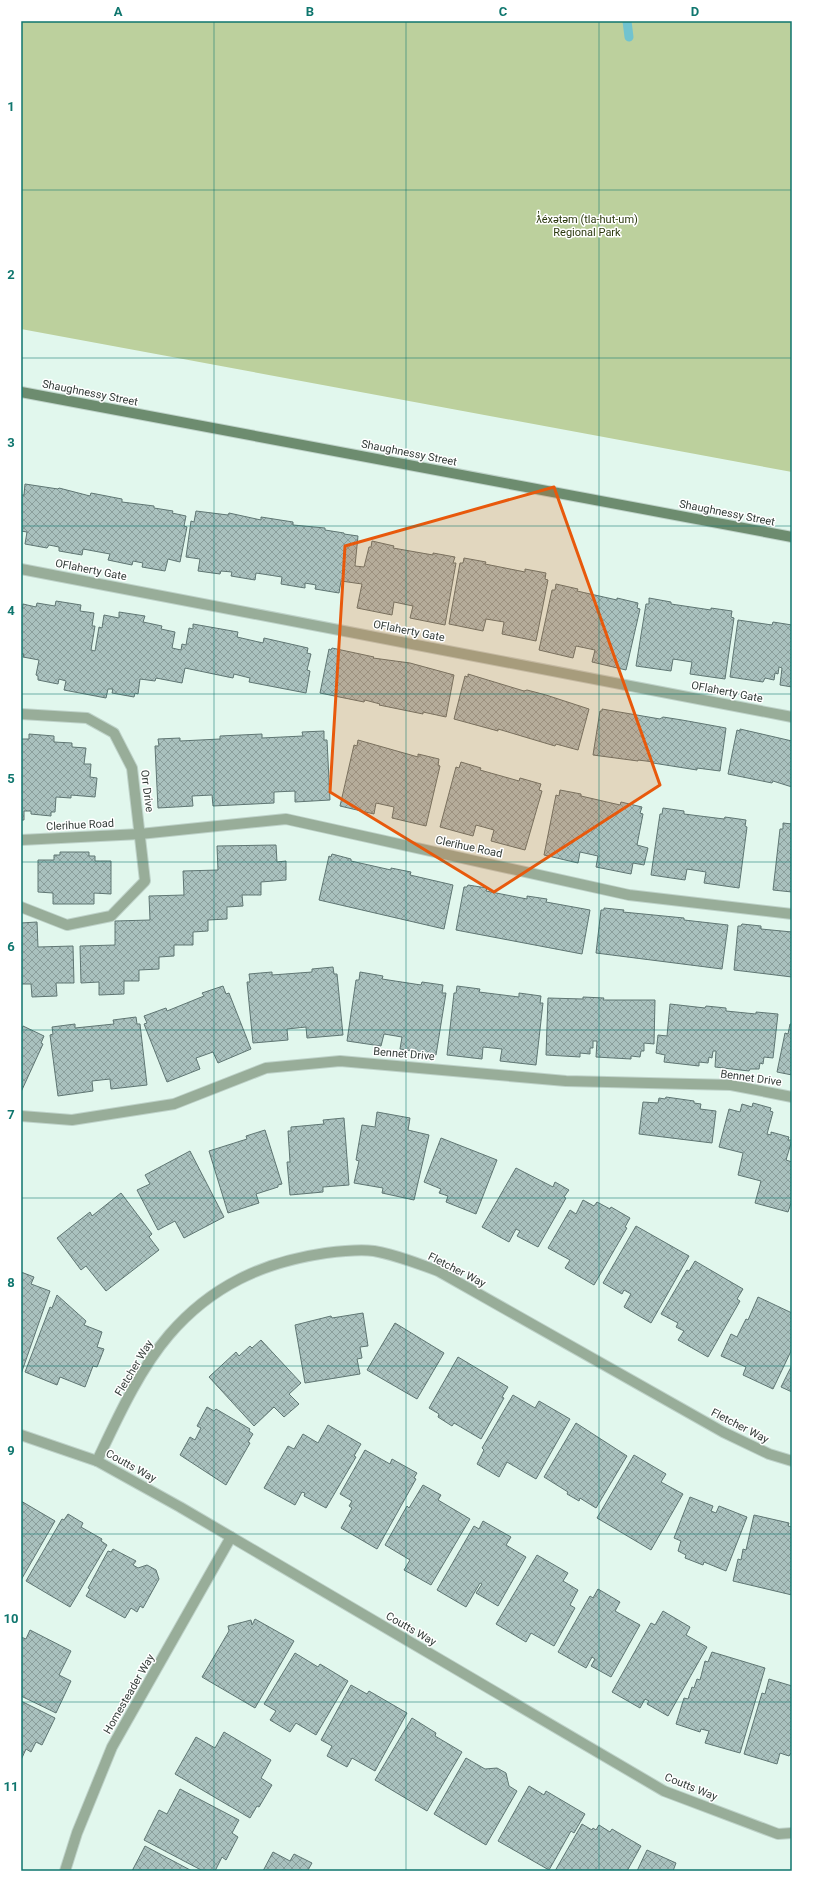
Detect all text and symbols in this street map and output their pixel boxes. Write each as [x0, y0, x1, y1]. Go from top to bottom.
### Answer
text: A [114, 4, 123, 19]
text: B [306, 4, 314, 19]
text: C [499, 4, 508, 19]
text: D [691, 4, 699, 19]
text: 1 [7, 99, 15, 114]
park label: ƛ̓éxətəm (tla-hut-um) Regional Park [536, 211, 638, 239]
text: 2 [7, 267, 15, 282]
street label: Shaughnessy Street [41, 377, 139, 409]
text: 3 [7, 435, 15, 450]
street label: Shaughnessy Street [360, 437, 458, 469]
street label: Shaughnessy Street [678, 497, 776, 529]
street label: OFlaherty Gate [54, 557, 128, 583]
text: 4 [7, 603, 15, 618]
street label: OFlaherty Gate [372, 618, 446, 644]
street label: OFlaherty Gate [690, 679, 764, 705]
street label: Orr Drive [138, 769, 156, 813]
text: 5 [7, 771, 15, 786]
street label: Clerihue Road [46, 817, 114, 833]
street label: Clerihue Road [434, 834, 504, 860]
text: 6 [7, 939, 15, 954]
street label: Bennet Drive [373, 1045, 435, 1063]
street label: Bennet Drive [720, 1067, 783, 1089]
text: 7 [7, 1107, 15, 1122]
street label: Fletcher Way [426, 1250, 489, 1290]
text: 8 [7, 1275, 15, 1290]
street label: Fletcher Way [112, 1337, 156, 1398]
street label: Fletcher Way [709, 1406, 772, 1446]
text: 9 [7, 1443, 15, 1458]
street label: Coutts Way [103, 1447, 159, 1486]
street label: Coutts Way [384, 1609, 439, 1649]
text: 10 [4, 1611, 18, 1626]
street label: Homesteader Way [101, 1651, 157, 1736]
street label: Coutts Way [663, 1771, 720, 1804]
text: 11 [4, 1779, 18, 1794]

